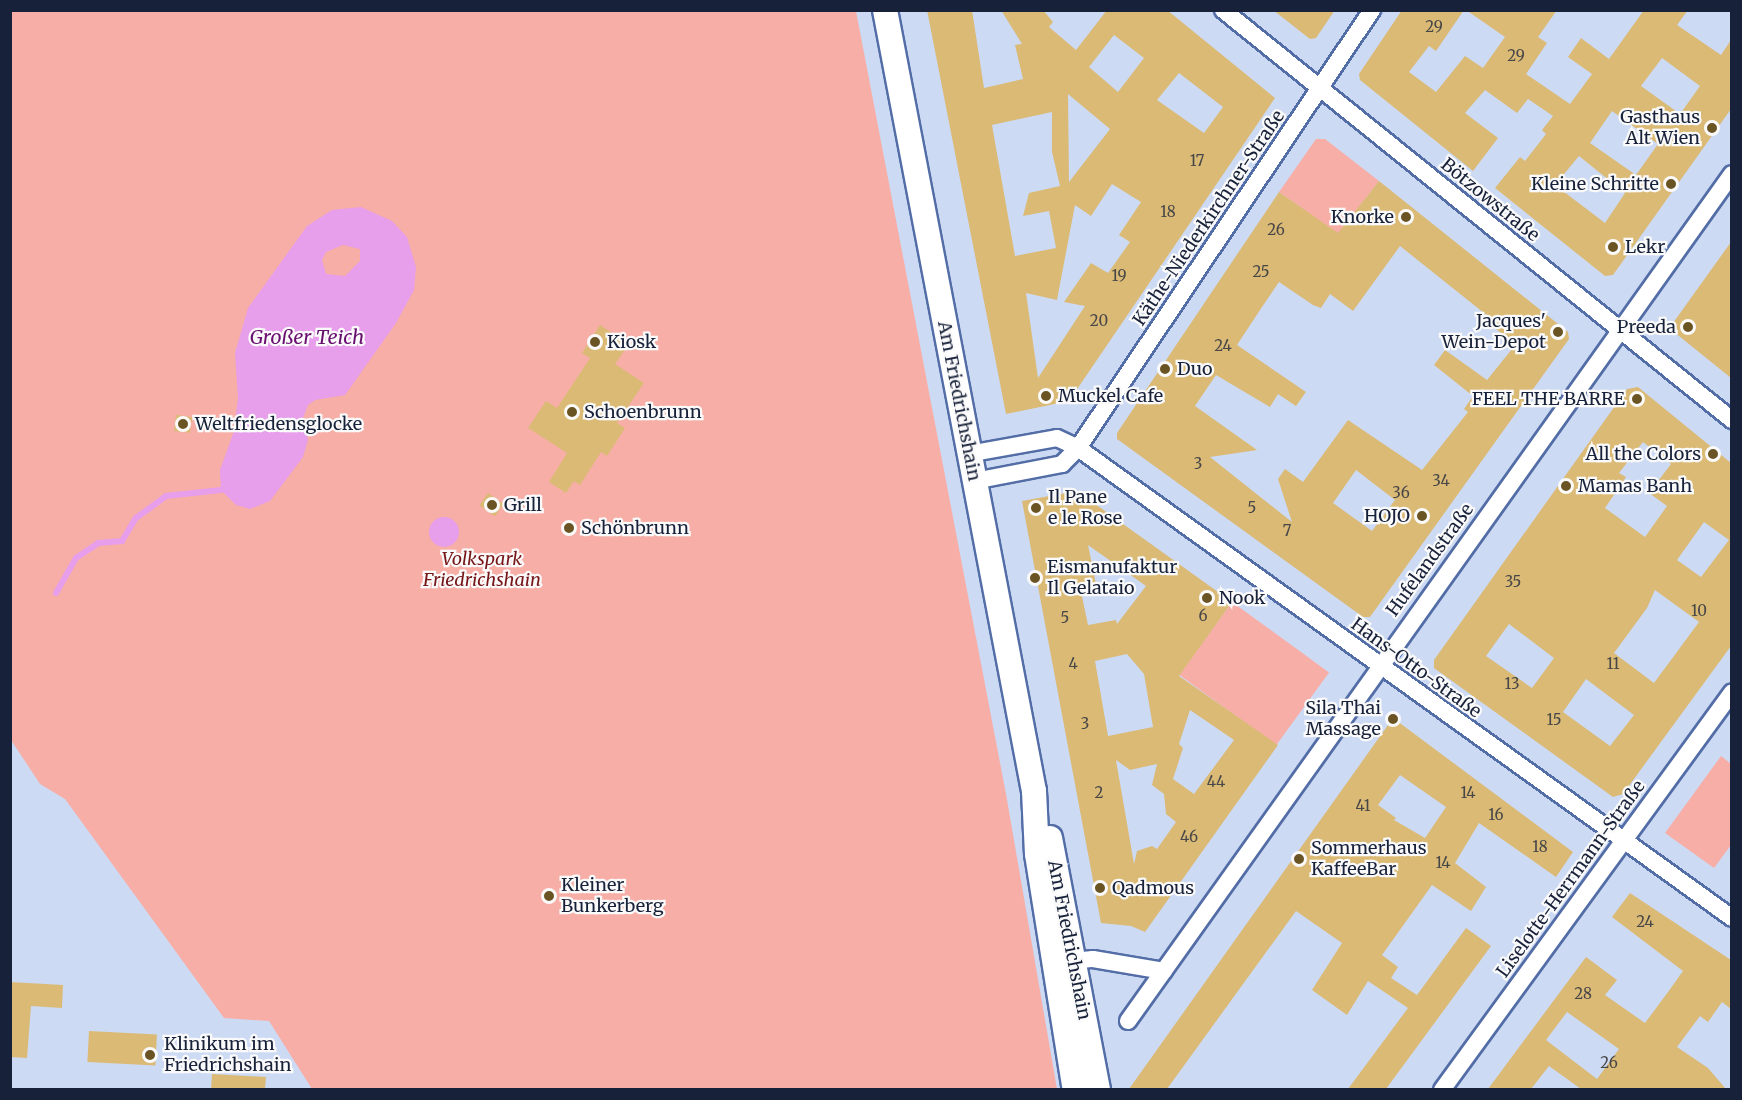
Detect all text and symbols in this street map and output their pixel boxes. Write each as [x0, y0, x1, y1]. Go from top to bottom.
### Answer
house number: 29 [1425, 18, 1443, 36]
house number: 29 [1507, 47, 1525, 65]
street label: Käthe-Niederkirchner-Straße [1129, 106, 1289, 330]
place label: Gasthaus Alt Wien [1620, 107, 1700, 150]
marker: Gasthaus Alt Wien [1705, 121, 1719, 135]
house number: 17 [1190, 152, 1204, 170]
street label: Bötzowstraße [1436, 154, 1544, 246]
place label: Kleine Schritte [1531, 173, 1659, 195]
marker: Kleine Schritte [1664, 177, 1678, 191]
house number: 18 [1160, 203, 1176, 221]
place label: Knorke [1331, 206, 1394, 228]
marker: Knorke [1399, 210, 1413, 224]
house number: 26 [1267, 221, 1285, 239]
place label: Lekr [1625, 236, 1665, 258]
marker: Lekr [1606, 240, 1620, 254]
house number: 25 [1252, 263, 1270, 281]
house number: 19 [1111, 267, 1127, 285]
place label: Jacques' Wein-Depot [1442, 311, 1546, 354]
house number: 20 [1090, 312, 1108, 330]
place label: Preeda [1617, 316, 1676, 338]
street label: Am Friedrichshain [933, 319, 985, 483]
marker: Preeda [1681, 320, 1695, 334]
water label: Großer Teich [250, 324, 364, 348]
marker: Jacques' Wein-Depot [1551, 325, 1565, 339]
place label: Kiosk [607, 331, 656, 353]
marker: Kiosk [588, 335, 602, 349]
house number: 24 [1214, 337, 1232, 355]
place label: Duo [1177, 358, 1212, 380]
marker: Duo [1158, 362, 1172, 376]
place label: Muckel Cafe [1058, 385, 1163, 407]
place label: FEEL THE BARRE [1472, 388, 1625, 410]
marker: Muckel Cafe [1039, 389, 1053, 403]
marker: FEEL THE BARRE [1630, 392, 1644, 406]
place label: Schoenbrunn [584, 401, 702, 423]
marker: Schoenbrunn [565, 405, 579, 419]
place label: Weltfriedensglocke [195, 413, 362, 435]
marker: Weltfriedensglocke [176, 417, 190, 431]
place label: All the Colors [1586, 443, 1701, 465]
marker: All the Colors [1706, 447, 1720, 461]
house number: 3 [1194, 455, 1202, 473]
house number: 34 [1432, 472, 1450, 490]
place label: Mamas Banh [1578, 475, 1692, 497]
marker: Mamas Banh [1559, 479, 1573, 493]
house number: 36 [1392, 484, 1410, 502]
place label: Il Pane e le Rose [1048, 487, 1122, 530]
place label: Grill [504, 494, 542, 516]
marker: Grill [485, 498, 499, 512]
house number: 5 [1248, 499, 1256, 517]
street label: Hufelandstraße [1382, 499, 1478, 621]
marker: Il Pane e le Rose [1029, 501, 1043, 515]
place label: HOJO [1364, 505, 1410, 527]
marker: HOJO [1415, 509, 1429, 523]
place label: Schönbrunn [581, 517, 689, 539]
marker: Schönbrunn [562, 521, 576, 535]
house number: 7 [1283, 522, 1291, 540]
park label: Volkspark Friedrichshain [423, 549, 541, 592]
place label: Eismanufaktur Il Gelataio [1047, 557, 1177, 600]
marker: Eismanufaktur Il Gelataio [1028, 571, 1042, 585]
house number: 35 [1505, 573, 1521, 591]
place label: Nook [1219, 587, 1265, 609]
marker: Nook [1200, 591, 1214, 605]
house number: 10 [1691, 602, 1707, 620]
house number: 6 [1198, 607, 1208, 625]
house number: 5 [1061, 609, 1069, 627]
street label: Hans-Otto-Straße [1347, 614, 1485, 722]
house number: 4 [1068, 655, 1078, 673]
house number: 11 [1606, 655, 1620, 673]
house number: 13 [1505, 675, 1519, 693]
place label: Sila Thai Massage [1305, 698, 1381, 740]
house number: 15 [1546, 711, 1562, 729]
marker: Sila Thai Massage [1386, 712, 1400, 726]
house number: 3 [1081, 715, 1089, 733]
house number: 44 [1207, 773, 1225, 791]
street label: Liselotte-Herrmann-Straße [1492, 776, 1650, 982]
house number: 2 [1095, 784, 1103, 802]
house number: 14 [1460, 784, 1476, 802]
house number: 41 [1356, 797, 1370, 815]
house number: 16 [1488, 806, 1504, 824]
house number: 46 [1180, 828, 1198, 846]
place label: Sommerhaus KaffeeBar [1311, 838, 1426, 880]
house number: 18 [1532, 838, 1548, 856]
marker: Sommerhaus KaffeeBar [1292, 852, 1306, 866]
house number: 14 [1435, 854, 1451, 872]
street label: Am Friedrichshain [1043, 858, 1095, 1022]
place label: Kleiner Bunkerberg [561, 875, 664, 918]
place label: Qadmous [1112, 877, 1194, 899]
marker: Qadmous [1093, 881, 1107, 895]
marker: Kleiner Bunkerberg [542, 889, 556, 903]
house number: 24 [1636, 913, 1654, 931]
house number: 28 [1574, 985, 1592, 1003]
place label: Klinikum im Friedrichshain [164, 1034, 291, 1076]
marker: Klinikum im Friedrichshain [141, 1046, 159, 1064]
house number: 26 [1600, 1054, 1618, 1072]

